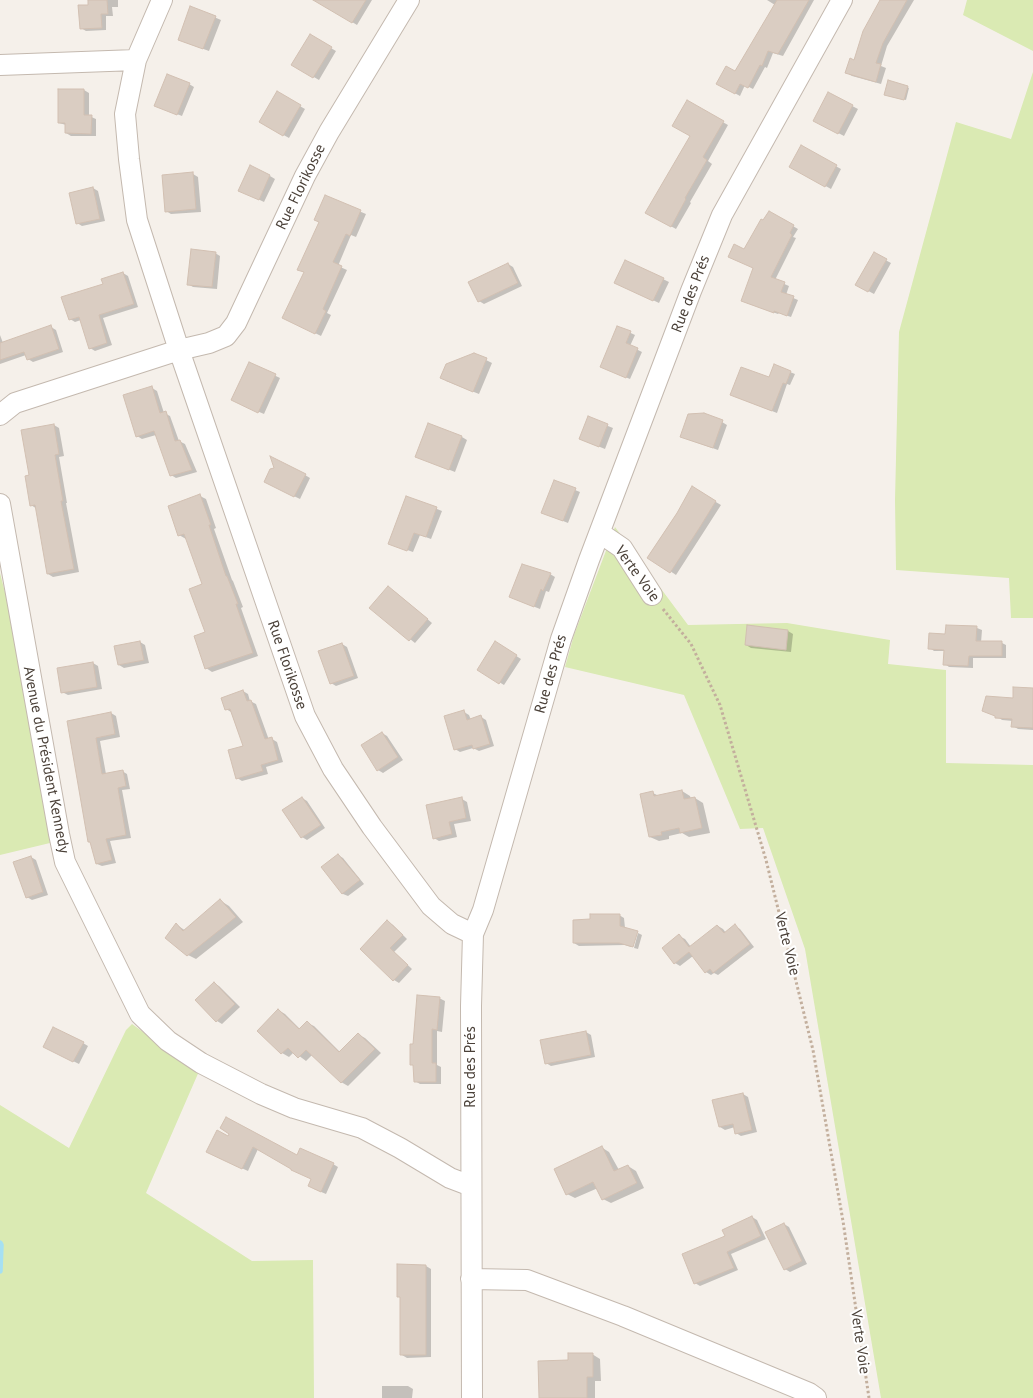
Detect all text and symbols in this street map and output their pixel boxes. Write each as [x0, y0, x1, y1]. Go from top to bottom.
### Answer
street label: Rue Florikosse [273, 141, 329, 233]
street label: Rue des Prés [668, 253, 714, 335]
street label: Verte Voie [611, 543, 663, 605]
street label: Rue Florikosse [263, 618, 311, 712]
street label: Rue des Prés [531, 632, 571, 716]
street label: Avenue du Président Kennedy [19, 665, 73, 855]
street label: Verte Voie [770, 910, 804, 978]
street label: Rue des Prés [462, 1026, 480, 1108]
street label: Verte Voie [847, 1309, 873, 1375]

